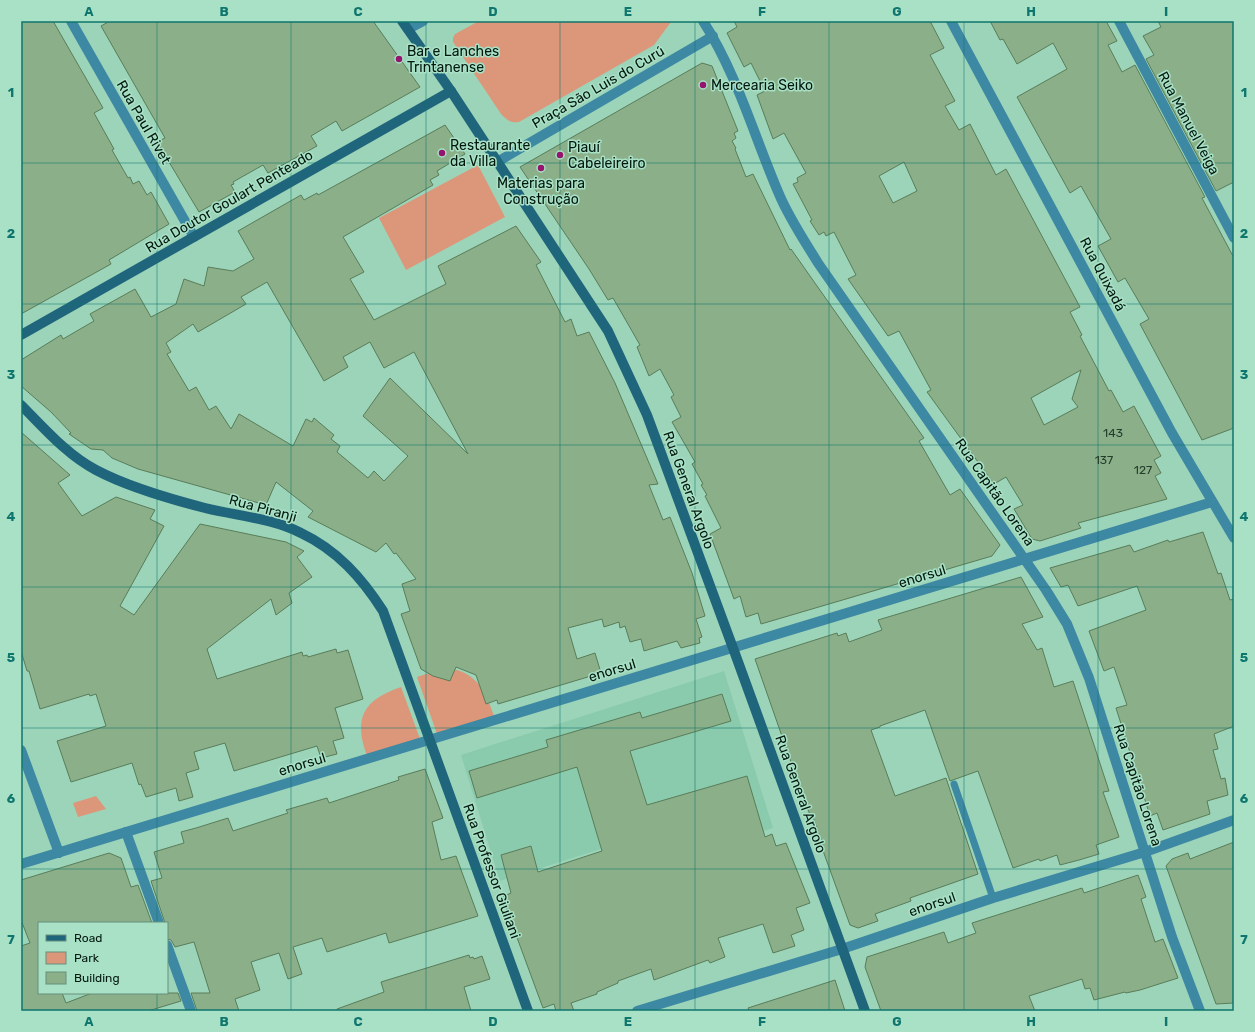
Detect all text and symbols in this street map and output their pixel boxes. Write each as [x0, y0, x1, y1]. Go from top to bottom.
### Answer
text: A [84, 4, 94, 19]
text: B [219, 4, 229, 19]
text: C [353, 4, 363, 19]
text: D [488, 4, 498, 19]
text: E [624, 4, 632, 19]
text: F [758, 4, 766, 19]
text: G [892, 4, 902, 19]
text: H [1026, 4, 1036, 19]
text: I [1164, 4, 1168, 19]
place label: Bar e Lanches Trintanense [407, 43, 499, 76]
street label: Praça São Luis do Curú [529, 43, 667, 132]
marker: Bar e Lanches Trintanense [394, 54, 404, 64]
street label: Rua Manuel Veiga [1154, 69, 1223, 178]
street label: Rua Paul Rivet [113, 77, 175, 168]
place label: Mercearia Seiko [711, 77, 813, 94]
marker: Mercearia Seiko [698, 80, 708, 90]
text: 1 [8, 85, 14, 100]
text: 1 [1241, 85, 1247, 100]
place label: Restaurante da Villa [450, 137, 530, 170]
place label: Piauí Cabeleireiro [568, 139, 645, 172]
street label: Rua Doutor Goulart Penteado [142, 146, 316, 256]
marker: Restaurante da Villa [437, 148, 447, 158]
marker: Piauí Cabeleireiro [555, 150, 565, 160]
marker: Materias para Construção [536, 163, 546, 173]
place label: Materias para Construção [497, 175, 585, 208]
text: 2 [7, 226, 15, 241]
text: 2 [1240, 226, 1248, 241]
street label: Rua Quixadá [1076, 234, 1129, 314]
text: 3 [7, 367, 16, 382]
text: 3 [1240, 367, 1249, 382]
house number: 143 [1103, 426, 1123, 440]
street label: Rua General Argolo [659, 429, 718, 551]
street label: Rua Capitão Lorena [951, 435, 1038, 549]
house number: 137 [1095, 453, 1113, 467]
house number: 127 [1134, 463, 1152, 477]
street label: Rua Piranji [227, 491, 299, 526]
text: 4 [7, 509, 16, 524]
text: 4 [1240, 509, 1249, 524]
street label: enorsul [896, 561, 948, 592]
text: 5 [7, 650, 15, 665]
text: 5 [1240, 650, 1248, 665]
street label: enorsul [586, 655, 638, 686]
street label: Rua Capitão Lorena [1110, 722, 1165, 848]
street label: Rua General Argolo [771, 733, 830, 855]
street label: enorsul [276, 749, 328, 780]
text: 6 [7, 791, 16, 806]
text: 6 [1240, 791, 1249, 806]
street label: Rua Professor Giuliani [459, 801, 524, 941]
street label: enorsul [906, 889, 958, 920]
legend [38, 922, 168, 994]
text: Road [74, 931, 102, 945]
text: 7 [7, 932, 15, 947]
text: 7 [1240, 932, 1248, 947]
text: Park [74, 951, 100, 965]
text: Building [74, 971, 120, 985]
text: A [84, 1014, 94, 1029]
text: B [219, 1014, 229, 1029]
text: C [353, 1014, 363, 1029]
text: D [488, 1014, 498, 1029]
text: E [624, 1014, 632, 1029]
text: F [758, 1014, 766, 1029]
text: G [892, 1014, 902, 1029]
text: H [1026, 1014, 1036, 1029]
text: I [1164, 1014, 1168, 1029]

